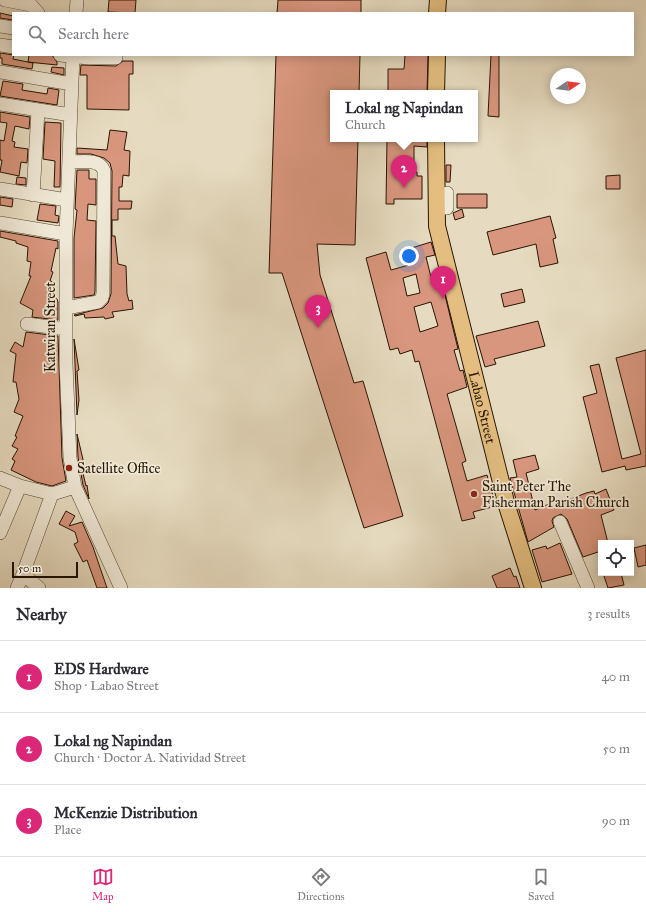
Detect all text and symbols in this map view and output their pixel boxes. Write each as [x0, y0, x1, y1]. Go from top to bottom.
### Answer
search box [12, 12, 634, 56]
icon: search [26, 23, 48, 45]
text: Search here [58, 25, 129, 43]
north arrow [550, 68, 586, 104]
popup [330, 90, 478, 142]
text: Lokal ng Napindan [345, 99, 463, 117]
text: Church [345, 117, 385, 133]
pin: 2 [391, 155, 417, 188]
your location [399, 246, 419, 266]
pin: 1 [430, 266, 456, 299]
street label: Katwiran Street [42, 282, 59, 372]
pin: 3 [305, 295, 331, 328]
street label: Labao Street [465, 370, 499, 446]
place label: Satellite Office [77, 460, 161, 477]
marker: Satellite Office [64, 463, 74, 473]
place label: Saint Peter The Fisherman Parish Church [482, 478, 630, 511]
marker: Saint Peter The Fisherman Parish Church [469, 489, 479, 499]
map controls [598, 540, 634, 576]
button: locate [598, 540, 634, 576]
scale bar [12, 560, 78, 579]
text: 50 m [18, 562, 41, 575]
text: Nearby [16, 604, 67, 625]
text: 3 results [587, 606, 630, 622]
text: EDS Hardware [54, 660, 149, 678]
text: 1 [26, 669, 32, 685]
text: 40 m [601, 669, 630, 685]
text: Shop · Labao Street [54, 678, 159, 694]
text: Lokal ng Napindan [54, 732, 172, 750]
text: 2 [26, 741, 32, 757]
text: 50 m [603, 741, 630, 757]
text: Church · Doctor A. Natividad Street [54, 750, 246, 766]
text: McKenzie Distribution [54, 804, 198, 822]
text: 3 [26, 813, 32, 829]
text: 90 m [602, 813, 630, 829]
text: Place [54, 822, 81, 838]
tab: Map [92, 866, 114, 903]
tab: Directions [297, 866, 345, 903]
tab: Saved [528, 866, 554, 903]

